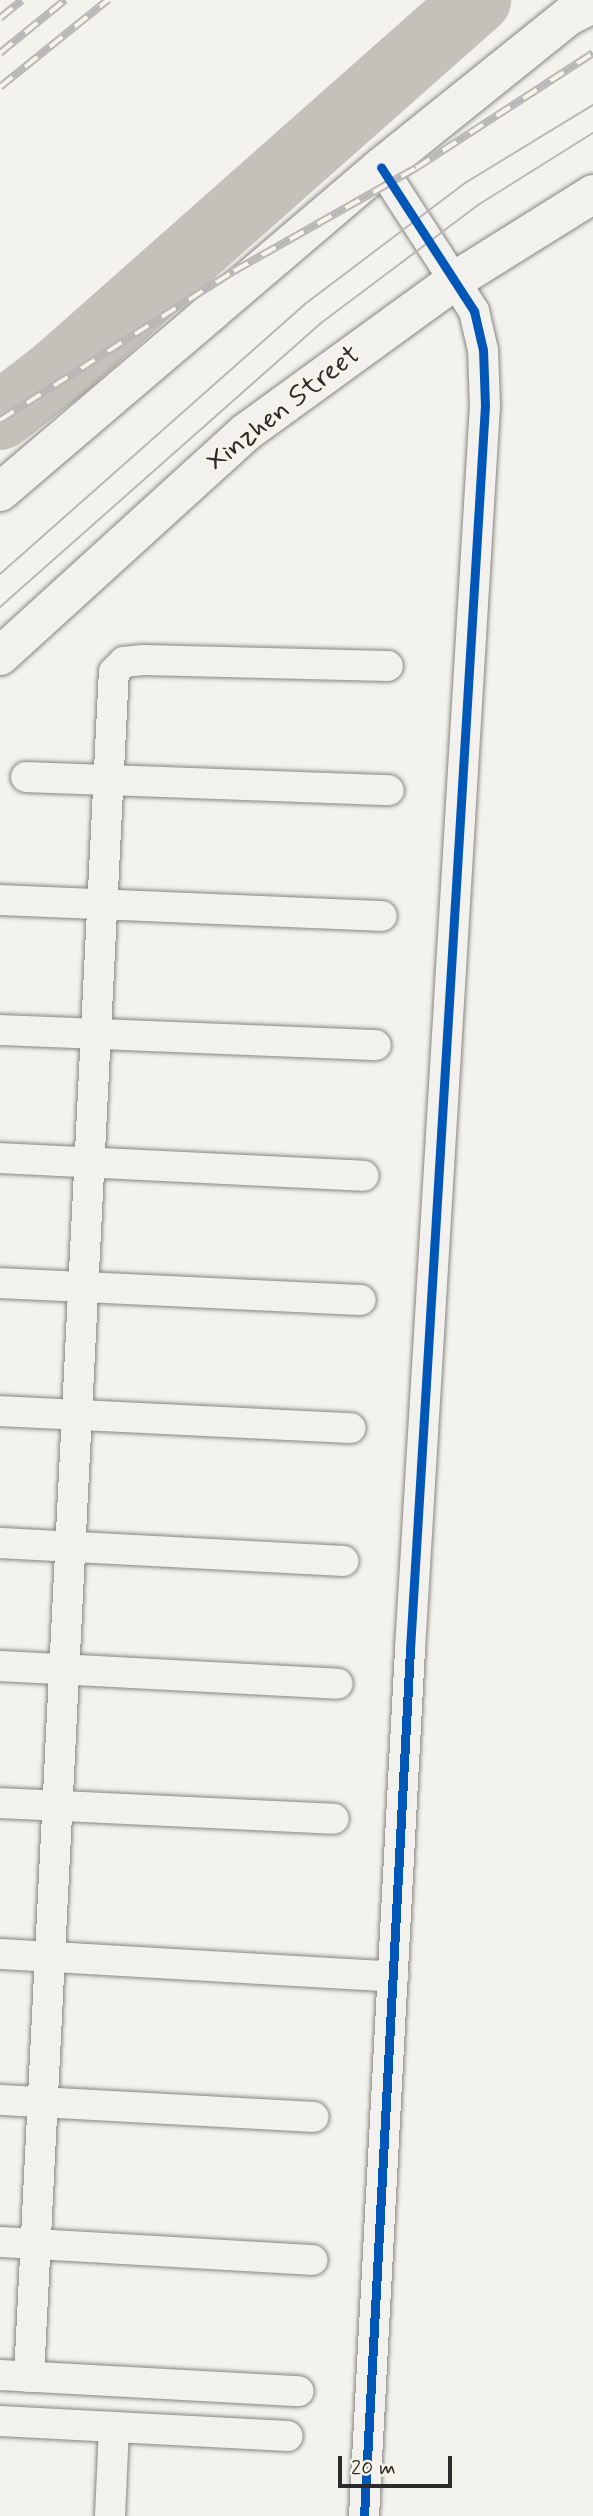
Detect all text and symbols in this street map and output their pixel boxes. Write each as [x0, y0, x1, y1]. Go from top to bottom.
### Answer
street label: Xinzhen Street [201, 339, 367, 479]
scale bar [341, 2442, 455, 2486]
text: 20 m [351, 2454, 396, 2482]

